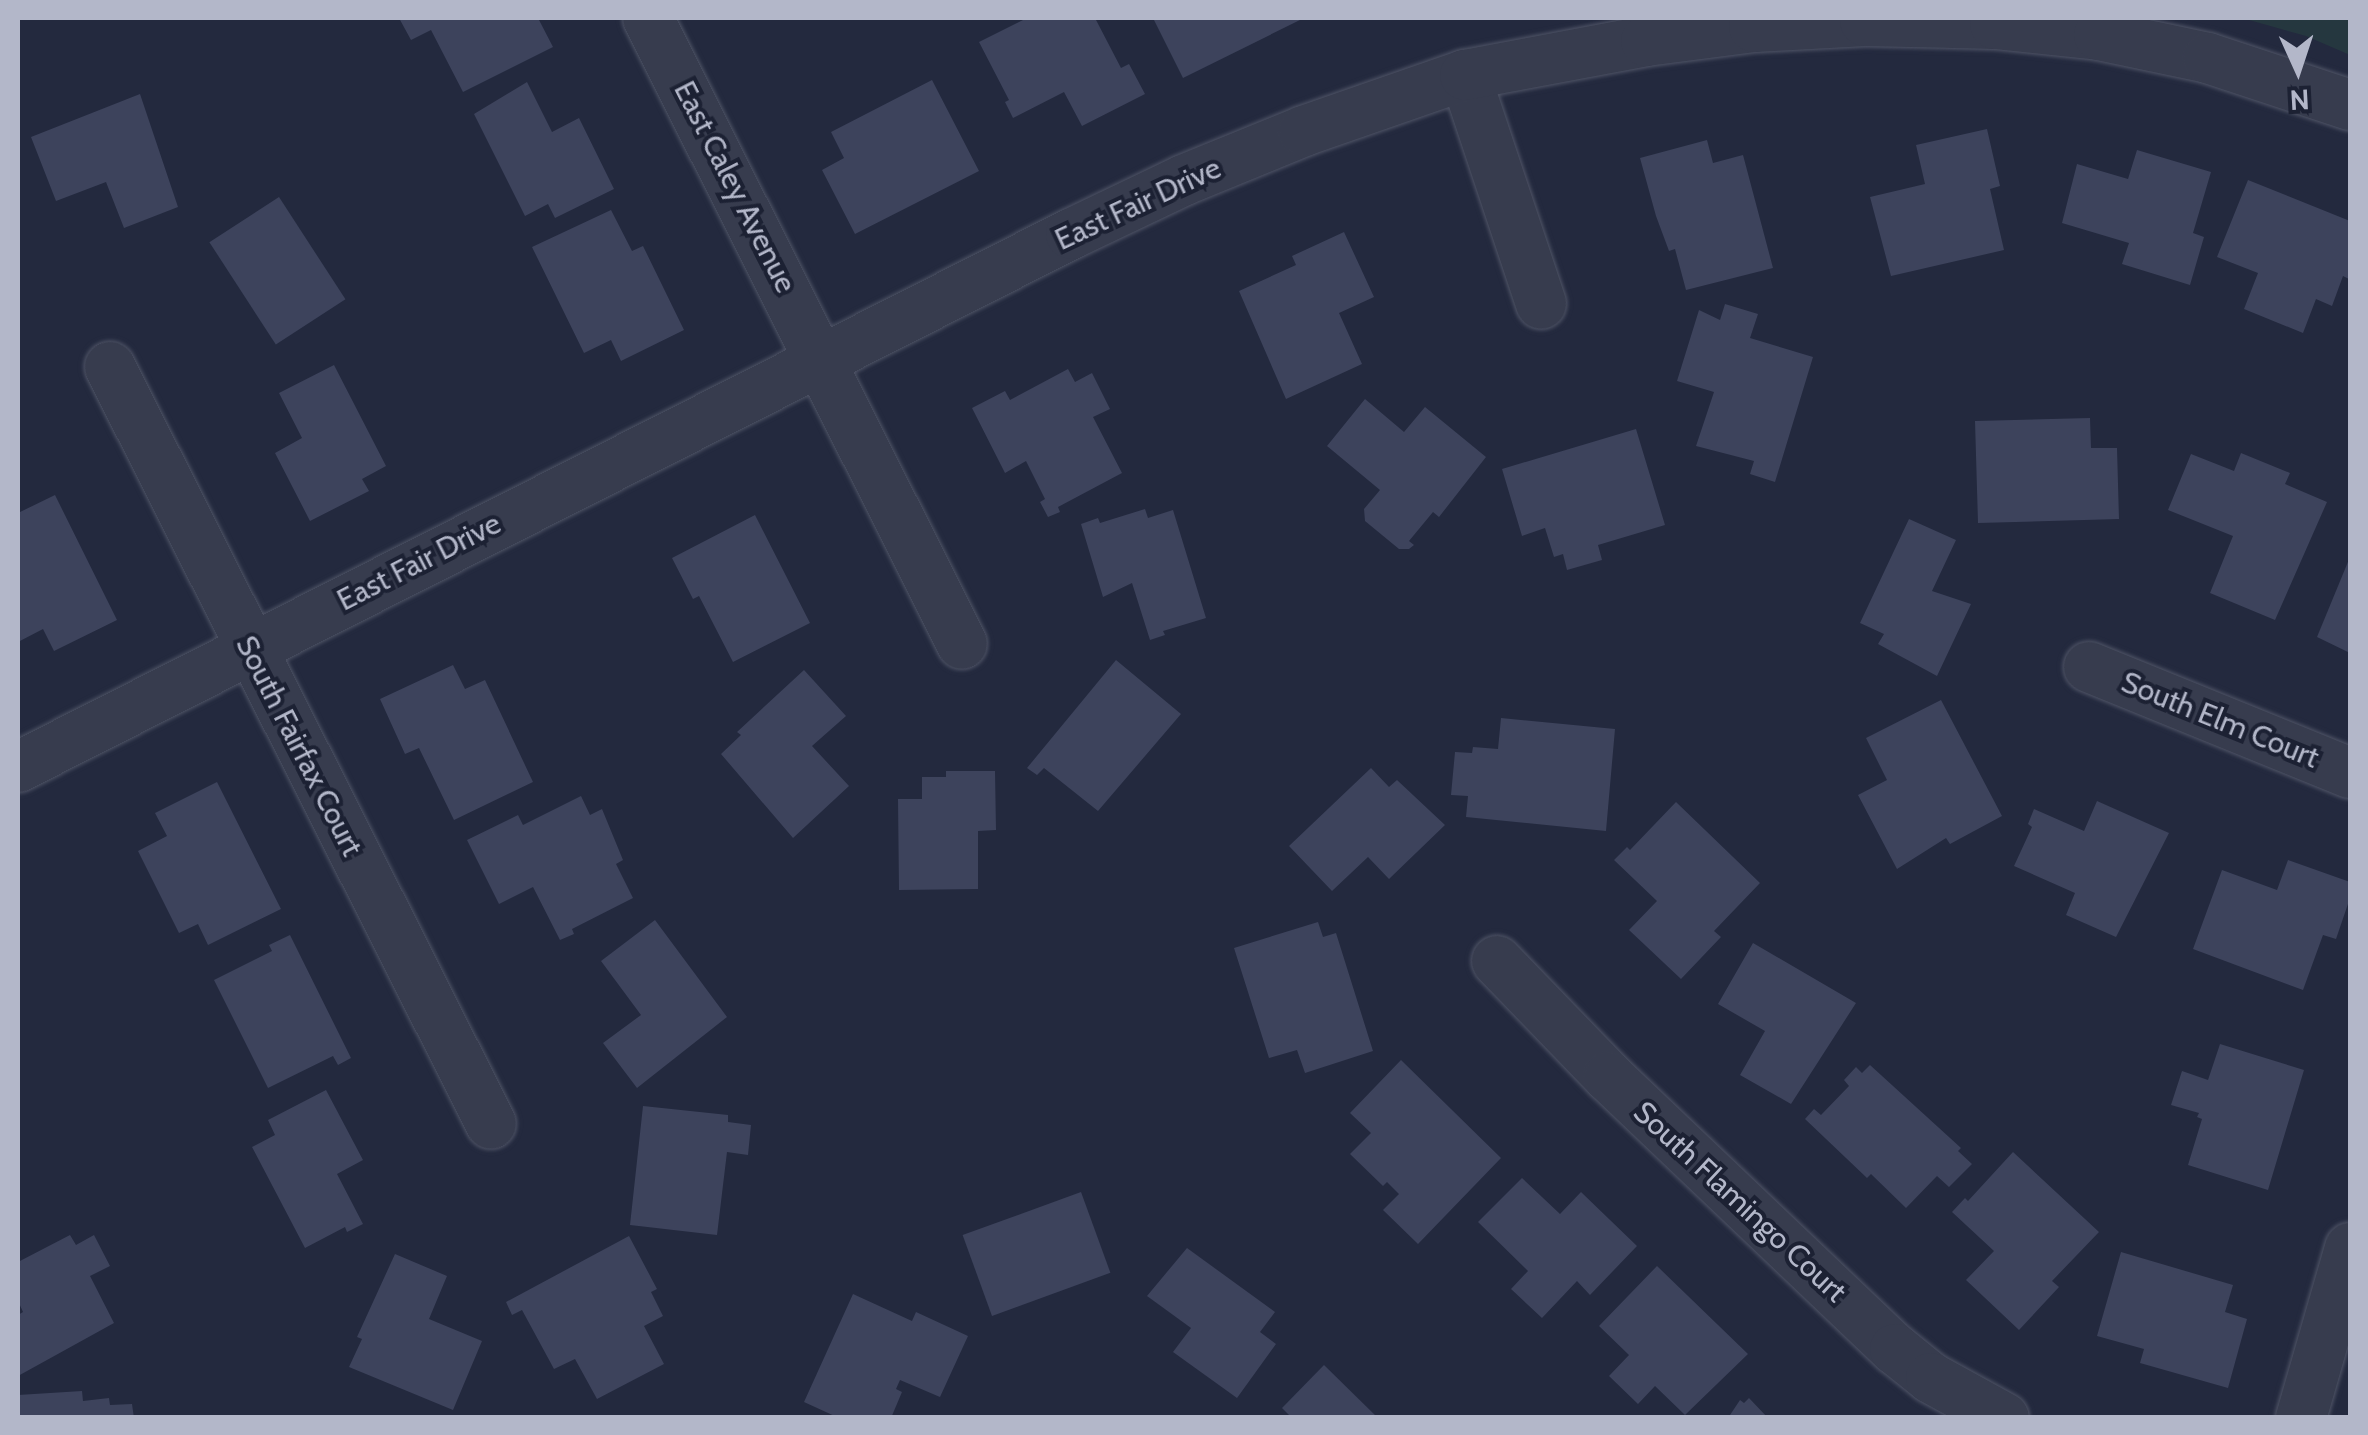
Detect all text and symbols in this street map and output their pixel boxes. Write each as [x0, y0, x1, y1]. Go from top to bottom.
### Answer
north arrow [2248, 20, 2348, 120]
street label: East Caley Avenue [666, 75, 804, 299]
text: N [2289, 82, 2310, 117]
street label: East Fair Drive [1049, 150, 1227, 258]
street label: East Fair Drive [331, 505, 507, 619]
street label: South Fairfax Court [228, 630, 370, 862]
street label: South Elm Court [2116, 664, 2324, 776]
street label: South Flamingo Court [1626, 1094, 1854, 1310]

